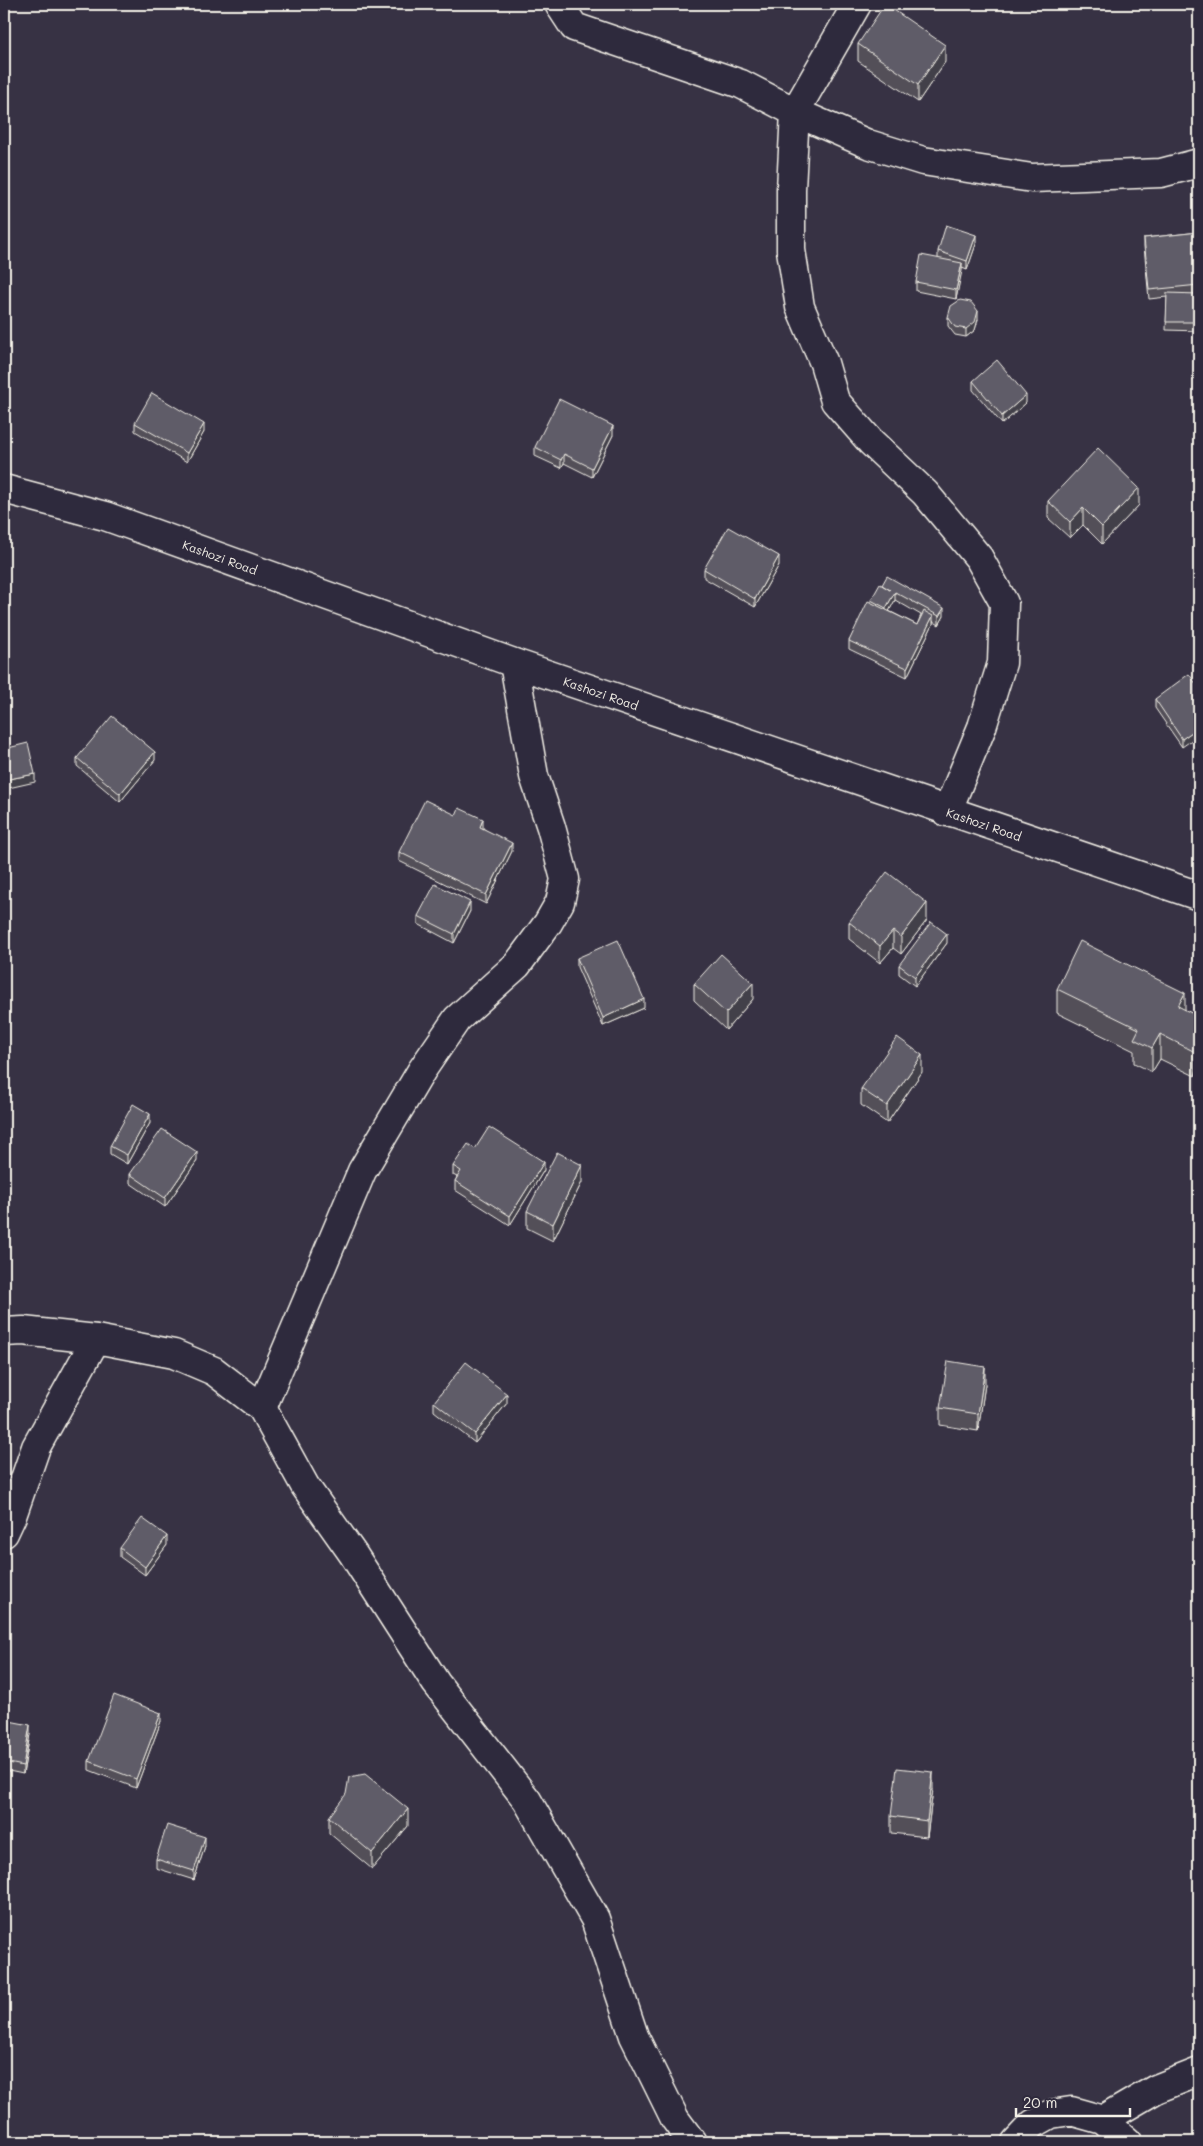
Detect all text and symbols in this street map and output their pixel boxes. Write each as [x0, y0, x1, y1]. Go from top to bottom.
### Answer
street label: Kashozi Road [180, 536, 260, 578]
street label: Kashozi Road [561, 673, 641, 713]
street label: Kashozi Road [944, 804, 1024, 844]
scale bar [1016, 2086, 1129, 2118]
text: 20 m [1023, 2092, 1057, 2112]

